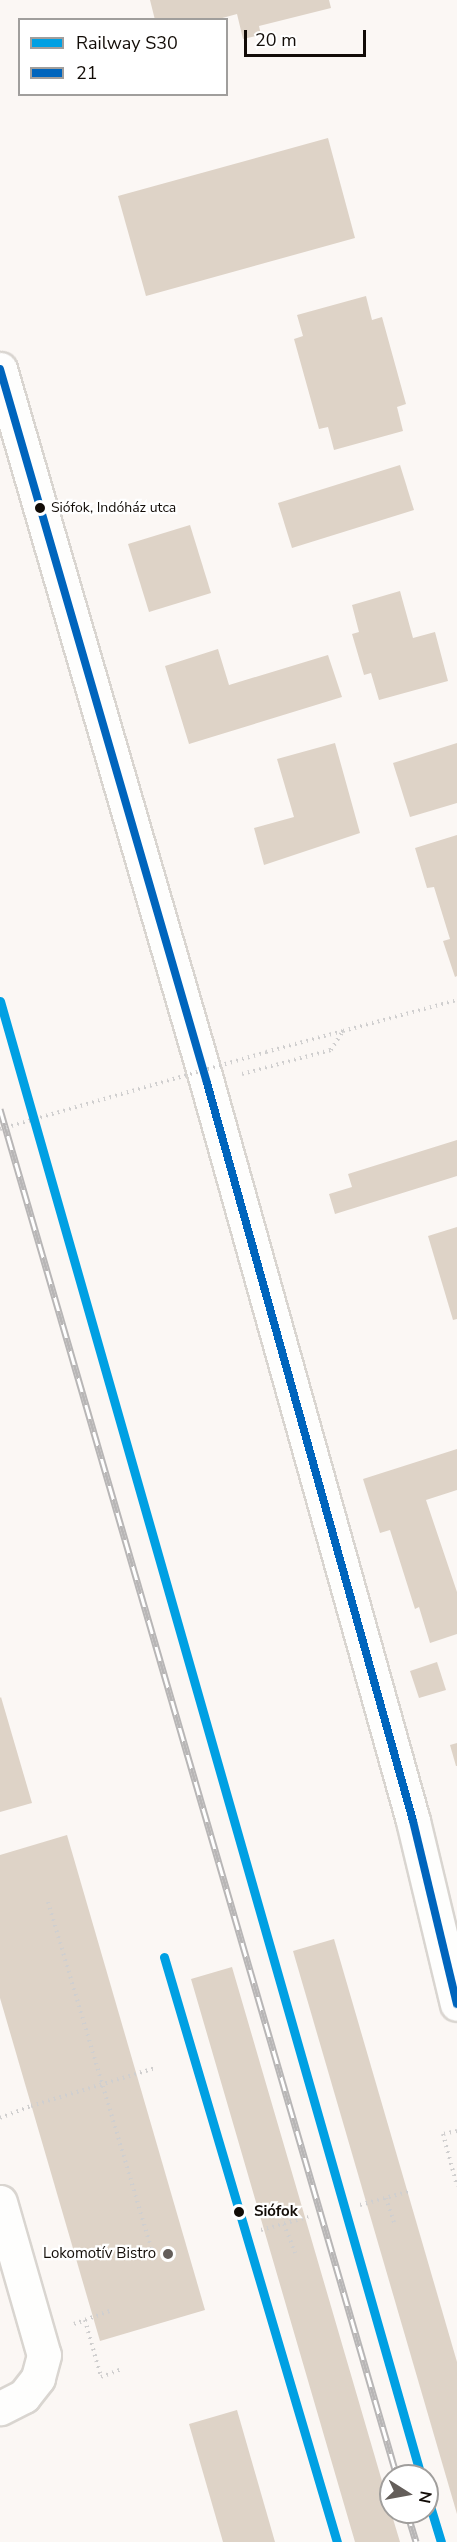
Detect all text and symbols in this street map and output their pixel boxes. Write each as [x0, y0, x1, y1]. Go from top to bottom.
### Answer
legend [18, 18, 228, 96]
scale bar [247, 18, 368, 56]
text: 20 m [255, 28, 297, 52]
text: Railway S30 [76, 31, 178, 55]
text: 21 [76, 61, 98, 85]
place label: Siófok, Indóház utca [51, 500, 176, 516]
marker: Siófok, Indóház utca [34, 502, 46, 514]
marker: Siófok [229, 2202, 249, 2222]
place label: Siófok [254, 2203, 298, 2221]
place label: Lokomotív Bistro [43, 2245, 156, 2263]
marker: Lokomotív Bistro [161, 2247, 175, 2261]
north arrow [379, 2464, 439, 2524]
text: N [413, 2489, 437, 2505]

